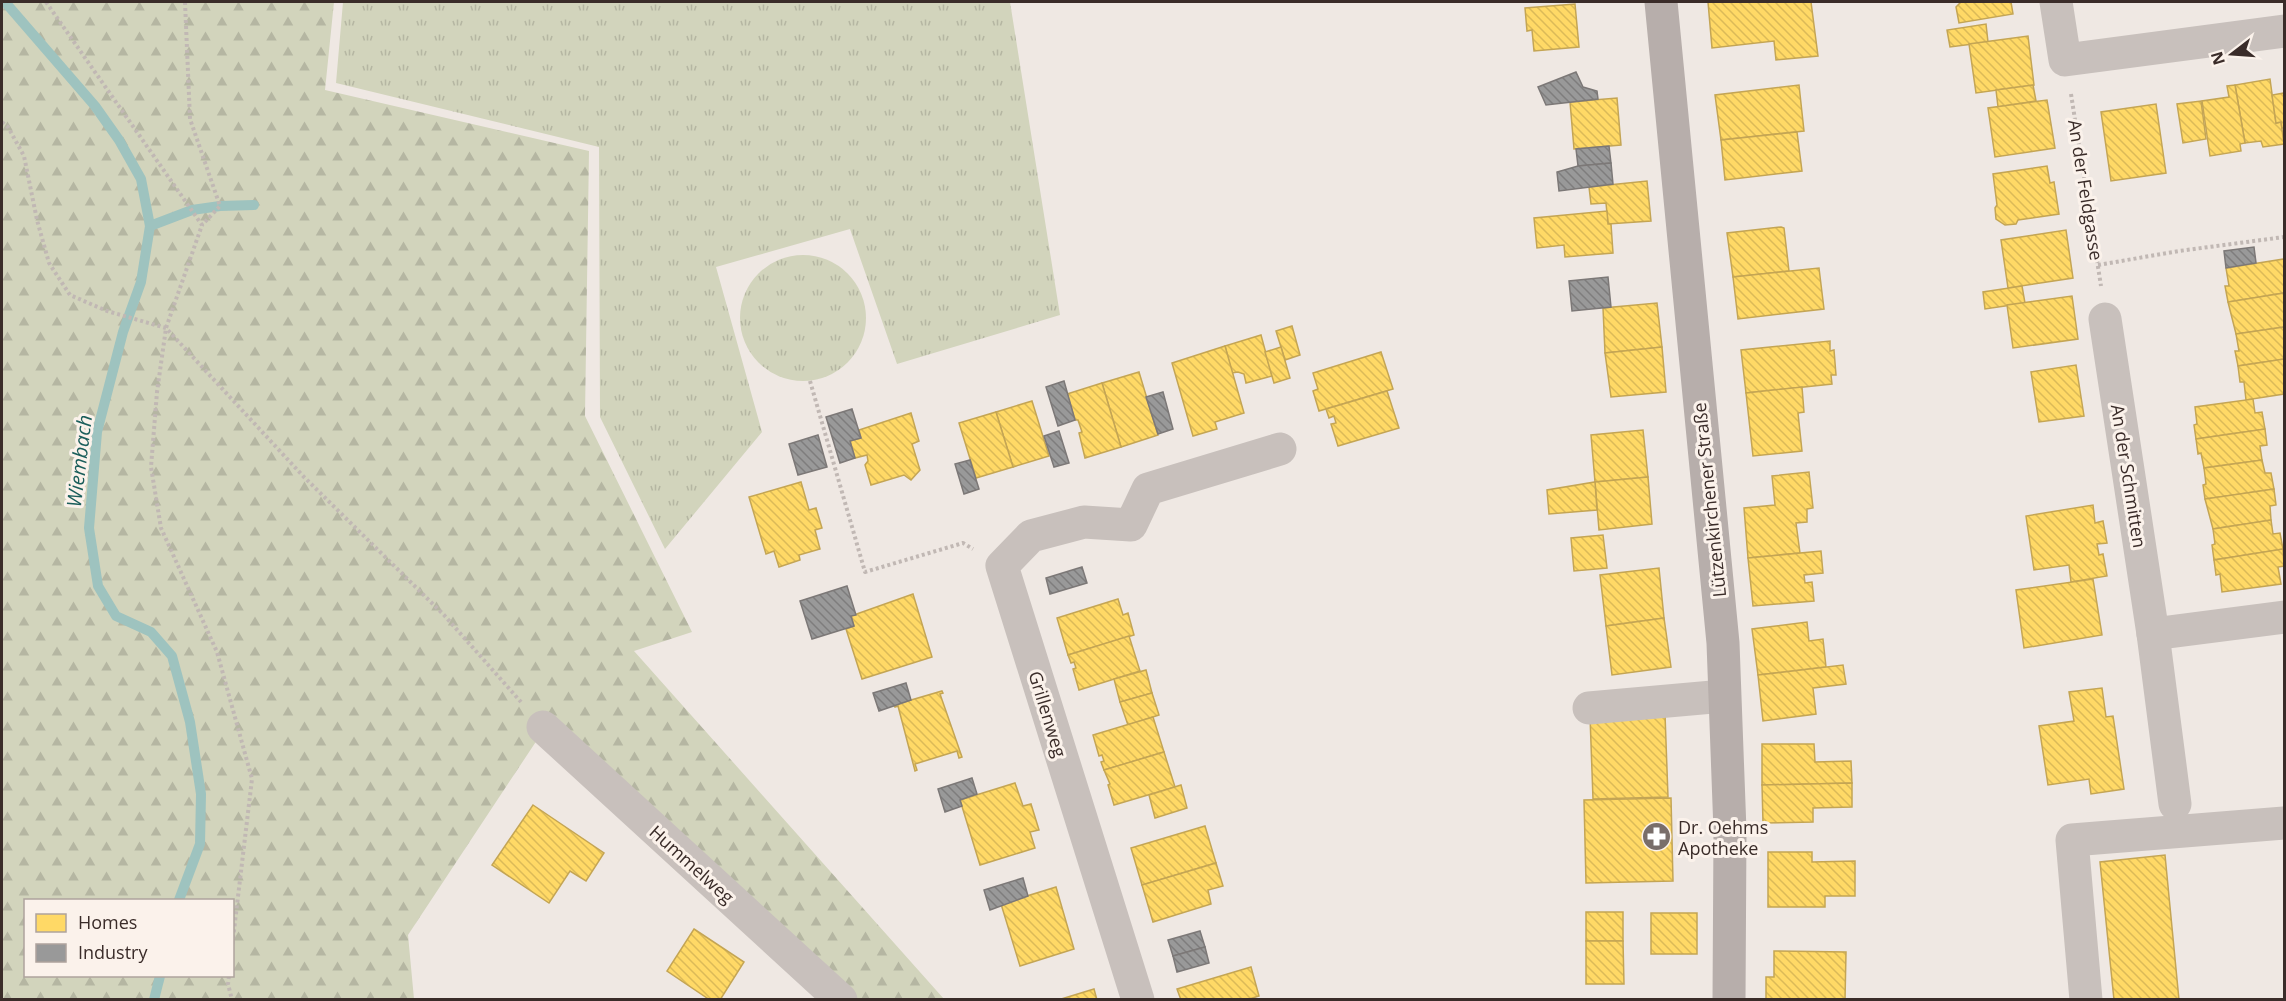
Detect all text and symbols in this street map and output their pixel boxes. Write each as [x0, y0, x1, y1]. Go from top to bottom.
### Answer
north arrow [2202, 24, 2262, 84]
text: N [2205, 49, 2230, 68]
street label: An der Feldgasse [2063, 118, 2109, 262]
street label: Lützenkirchener Straße [1687, 401, 1731, 599]
street label: An der Schmitten [2106, 403, 2152, 549]
water label: Wiembach [60, 413, 98, 509]
street label: Grillenweg [1024, 668, 1073, 760]
place label: Dr. Oehms Apotheke [1678, 815, 1768, 860]
street label: Hummelweg [645, 820, 740, 909]
pharmacy icon: Dr. Oehms Apotheke [1641, 821, 1673, 853]
legend [24, 899, 234, 977]
text: Homes [78, 910, 137, 934]
text: Industry [78, 940, 148, 964]

